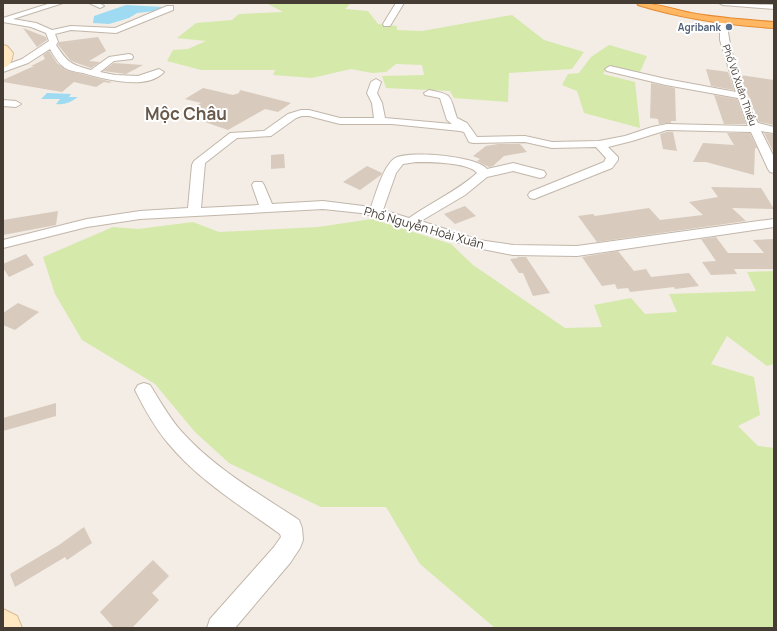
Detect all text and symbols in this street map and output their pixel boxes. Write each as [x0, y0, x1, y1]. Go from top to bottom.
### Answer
place label: Agribank [678, 20, 722, 34]
marker: Agribank [724, 22, 734, 32]
street label: Phố Vũ Xuân Thiều [720, 42, 760, 128]
district label: Mộc Châu [145, 102, 227, 125]
street label: Phố Nguyễn Hoài Xuân [362, 202, 486, 253]

